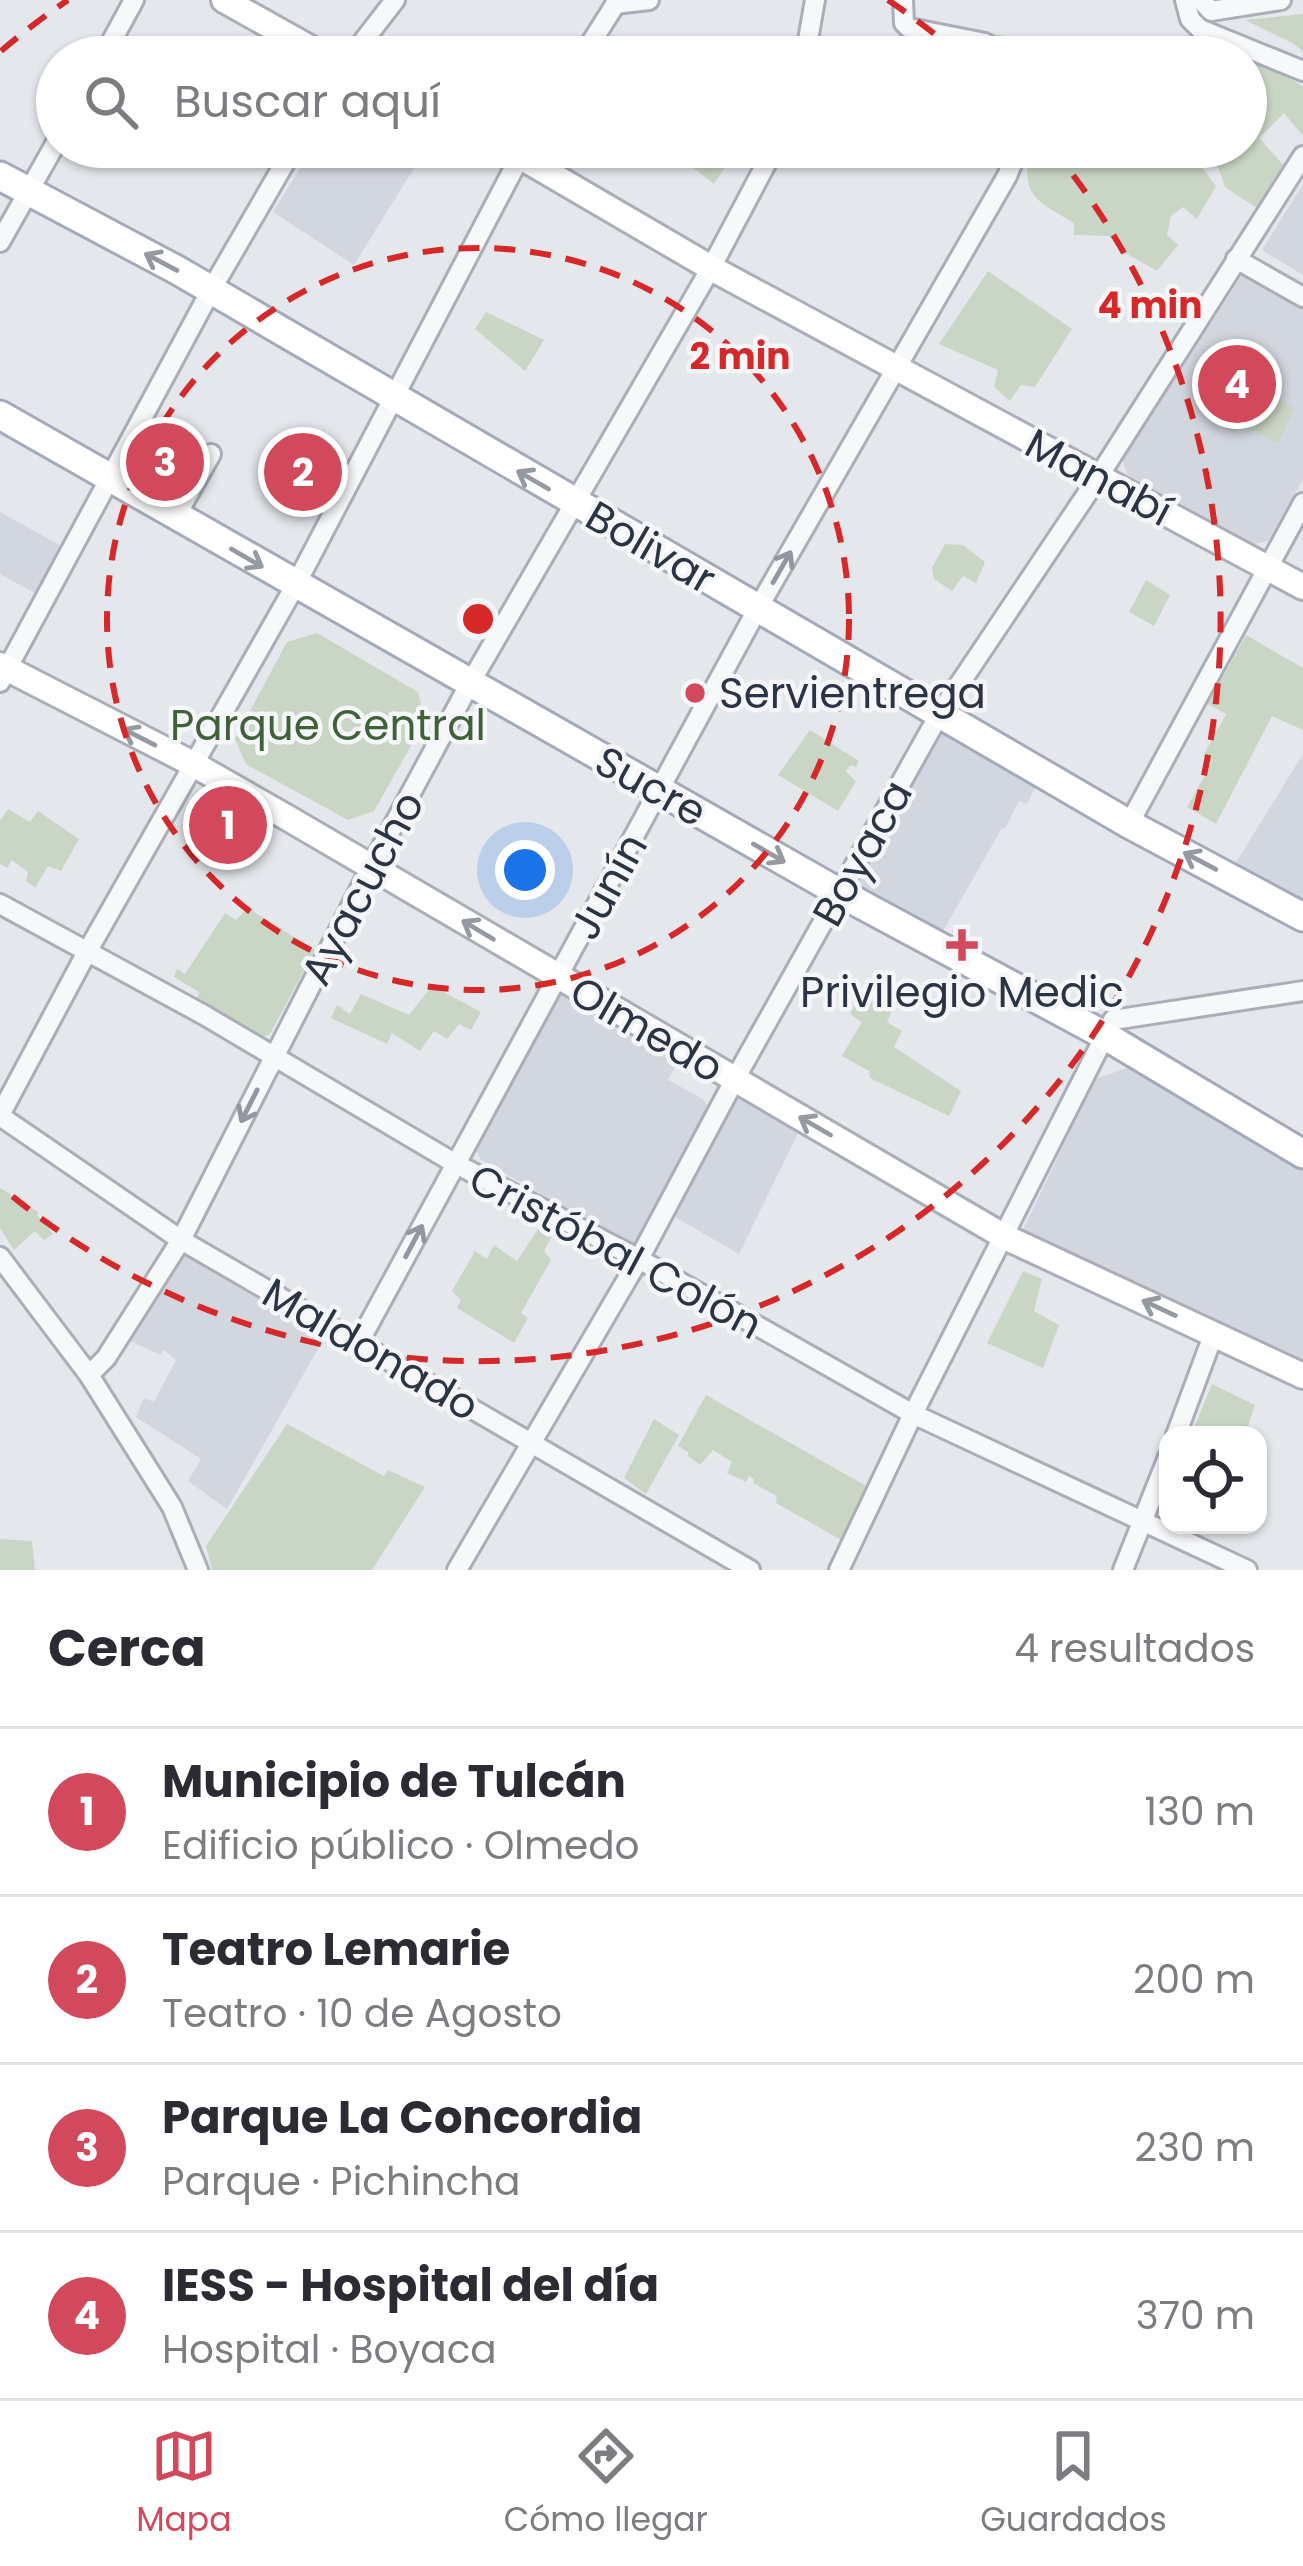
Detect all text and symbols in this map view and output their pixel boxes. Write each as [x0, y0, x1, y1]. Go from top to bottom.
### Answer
search box [36, 36, 1267, 168]
icon: search [78, 69, 144, 135]
text: Buscar aquí [174, 70, 441, 133]
one-way arrow [144, 250, 179, 273]
text: 4 min [1097, 280, 1203, 331]
text: 2 min [689, 331, 791, 382]
pin: 4 [1198, 339, 1276, 429]
street label: Manabí [1015, 414, 1183, 541]
pin: 3 [126, 417, 204, 507]
pin: 2 [264, 427, 342, 517]
one-way arrow [517, 468, 552, 491]
street label: Bolivar [575, 487, 727, 608]
one-way arrow [229, 546, 264, 570]
one-way arrow [770, 551, 794, 585]
centre of rings [457, 598, 499, 640]
place label: Servientrega [719, 664, 986, 723]
marker: Servientrega [682, 680, 708, 706]
park label: Parque Central [170, 696, 486, 755]
one-way arrow [122, 724, 157, 747]
street label: Sucre [585, 732, 717, 841]
street label: Boyaca [798, 770, 927, 937]
pin: 1 [189, 780, 267, 870]
street label: Ayacucho [287, 781, 438, 996]
street label: Junín [555, 822, 662, 950]
your location [495, 840, 555, 900]
one-way arrow [751, 841, 786, 865]
one-way arrow [1183, 849, 1218, 872]
one-way arrow [461, 918, 496, 942]
marker: Privilegio Medic [946, 929, 978, 961]
street label: Olmedo [559, 962, 734, 1097]
place label: Privilegio Medic [800, 963, 1124, 1022]
one-way arrow [236, 1087, 259, 1123]
one-way arrow [798, 1113, 833, 1137]
street label: Cristóbal Colón [459, 1149, 773, 1354]
one-way arrow [403, 1224, 426, 1259]
street label: Maldonado [252, 1264, 490, 1435]
one-way arrow [1142, 1295, 1178, 1317]
map controls [1159, 1426, 1267, 1534]
button: locate [1159, 1426, 1267, 1534]
text: Cerca [48, 1612, 206, 1684]
text: 4 resultados [1014, 1621, 1255, 1676]
text: Municipio de Tulcán [162, 1750, 626, 1813]
text: 1 [80, 1784, 94, 1839]
text: 130 m [1144, 1784, 1255, 1839]
text: Edificio público · Olmedo [162, 1818, 640, 1873]
text: Teatro Lemarie [162, 1918, 510, 1981]
text: 2 [76, 1952, 98, 2007]
text: 200 m [1133, 1952, 1255, 2007]
text: Teatro · 10 de Agosto [162, 1986, 562, 2041]
text: Parque La Concordia [162, 2086, 642, 2149]
text: 3 [75, 2120, 99, 2175]
text: 230 m [1135, 2120, 1255, 2175]
text: Parque · Pichincha [162, 2154, 520, 2209]
text: IESS - Hospital del día [162, 2254, 659, 2317]
text: 4 [74, 2288, 100, 2343]
text: 370 m [1136, 2288, 1255, 2343]
text: Hospital · Boyaca [162, 2322, 497, 2377]
tab: Mapa [136, 2423, 231, 2545]
tab: Cómo llegar [504, 2423, 708, 2545]
tab: Guardados [980, 2423, 1167, 2545]

